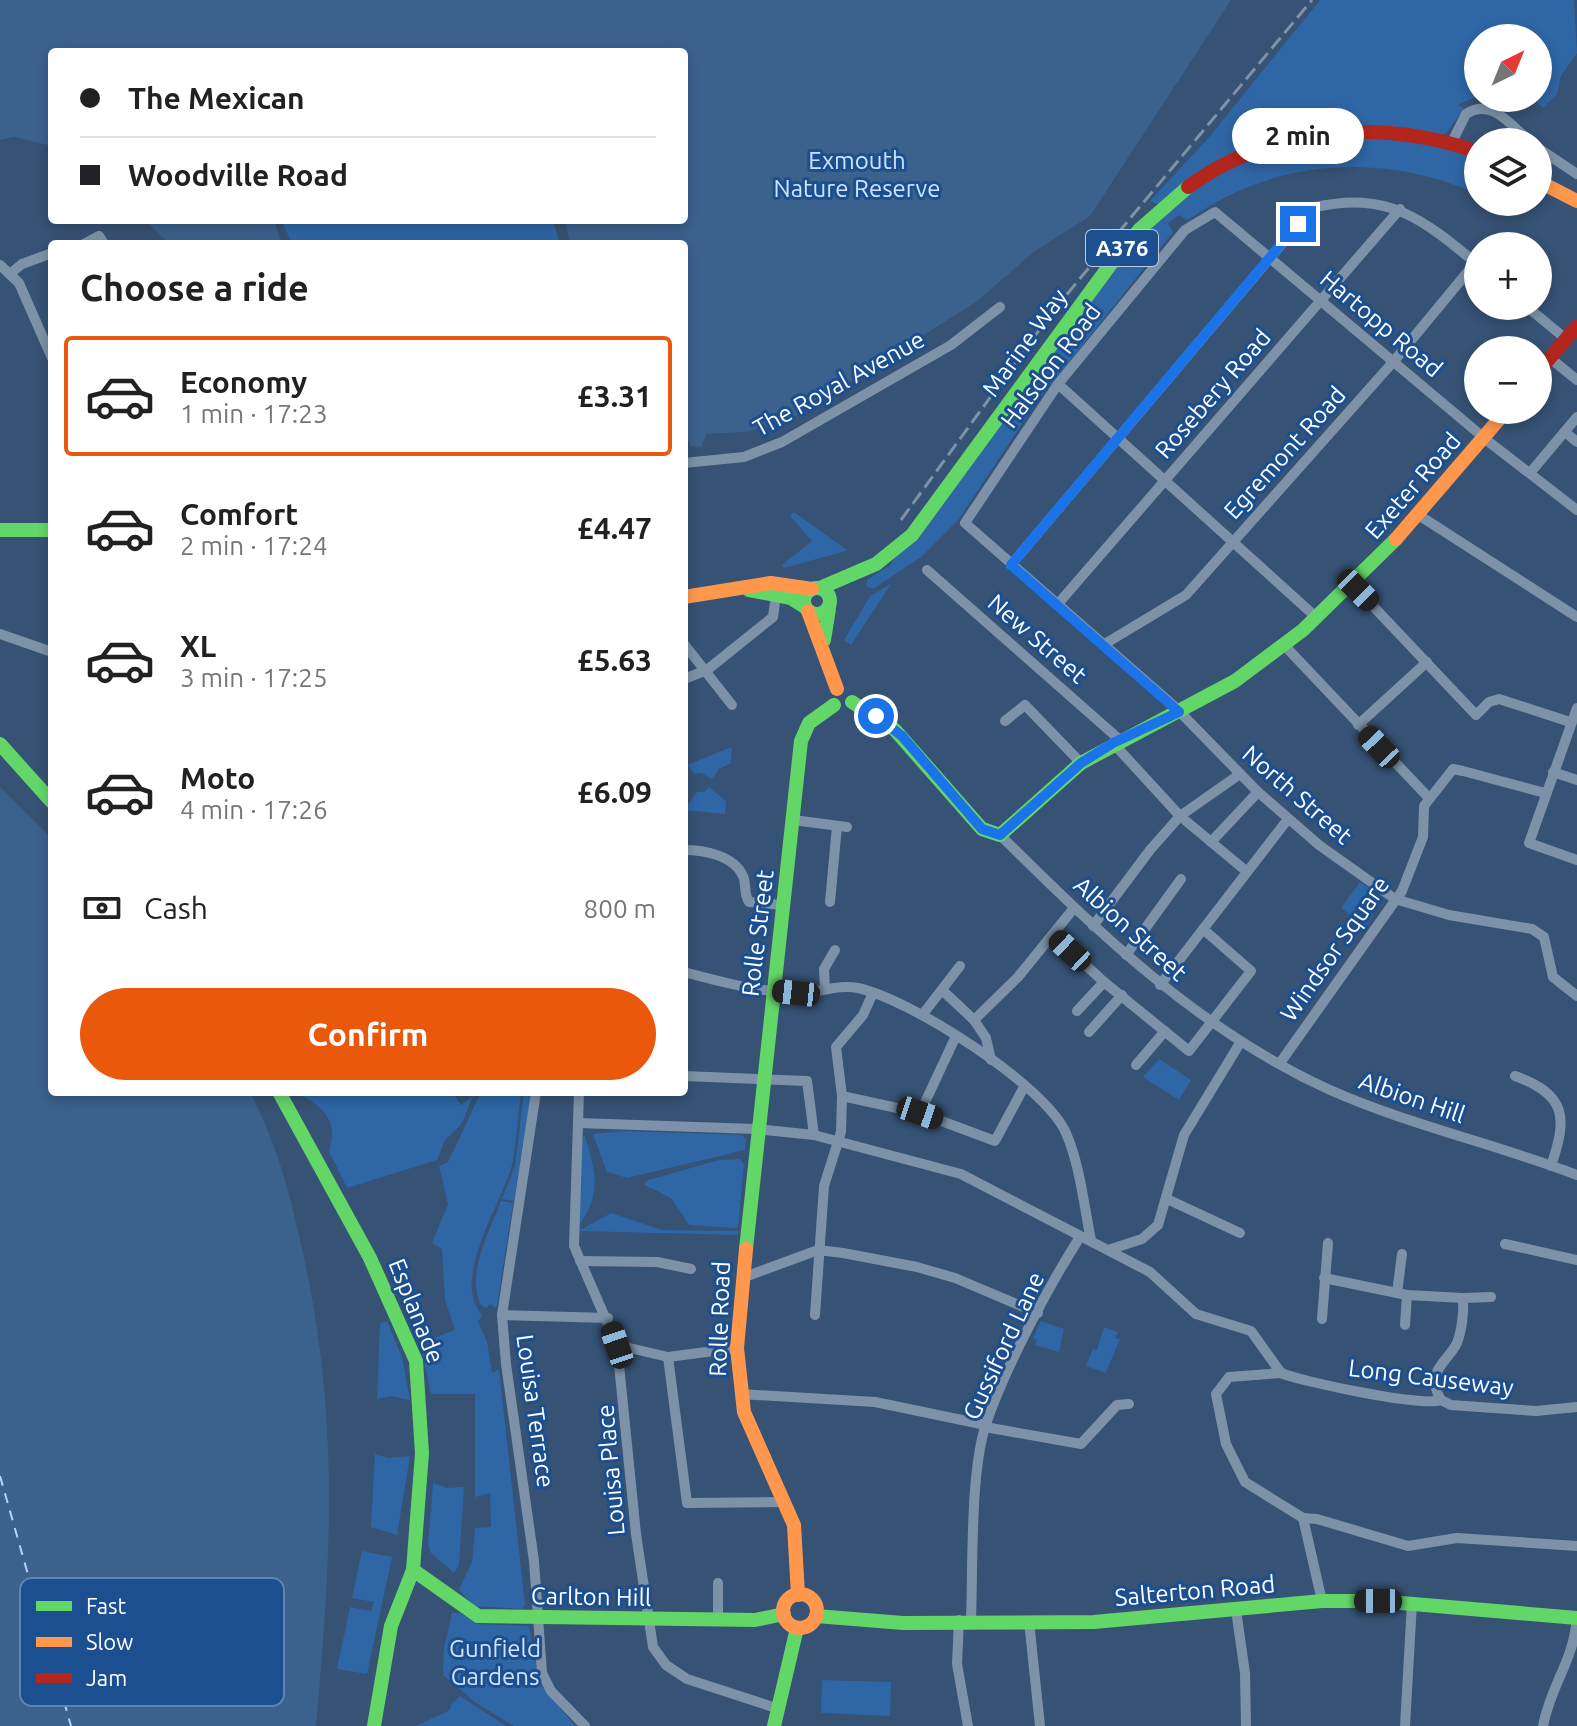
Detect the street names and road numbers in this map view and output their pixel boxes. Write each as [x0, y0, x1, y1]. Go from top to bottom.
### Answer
road number: A376 [1086, 230, 1158, 266]
street label: Hartopp Road [1315, 265, 1448, 382]
street label: Marine Way [977, 283, 1073, 402]
street label: Halsdon Road [995, 298, 1106, 433]
street label: Rosebery Road [1149, 324, 1276, 464]
street label: The Royal Avenue [749, 325, 929, 442]
street label: Egremont Road [1218, 381, 1351, 524]
street label: Exeter Road [1359, 427, 1466, 544]
street label: New Street [983, 589, 1092, 689]
street label: North Street [1237, 740, 1358, 850]
street label: Rolle Street [736, 868, 779, 998]
street label: Albion Street [1069, 871, 1193, 987]
street label: Windsor Square [1275, 871, 1394, 1026]
street label: Albion Hill [1356, 1067, 1469, 1128]
street label: Esplanade [383, 1255, 450, 1367]
street label: Rolle Road [704, 1261, 735, 1377]
street label: Gussiford Lane [958, 1268, 1050, 1424]
street label: Louisa Terrace [511, 1333, 560, 1489]
street label: Long Causeway [1347, 1354, 1516, 1401]
street label: Louisa Place [591, 1403, 630, 1537]
street label: Salterton Road [1114, 1570, 1276, 1611]
street label: Carlton Hill [531, 1582, 651, 1611]

